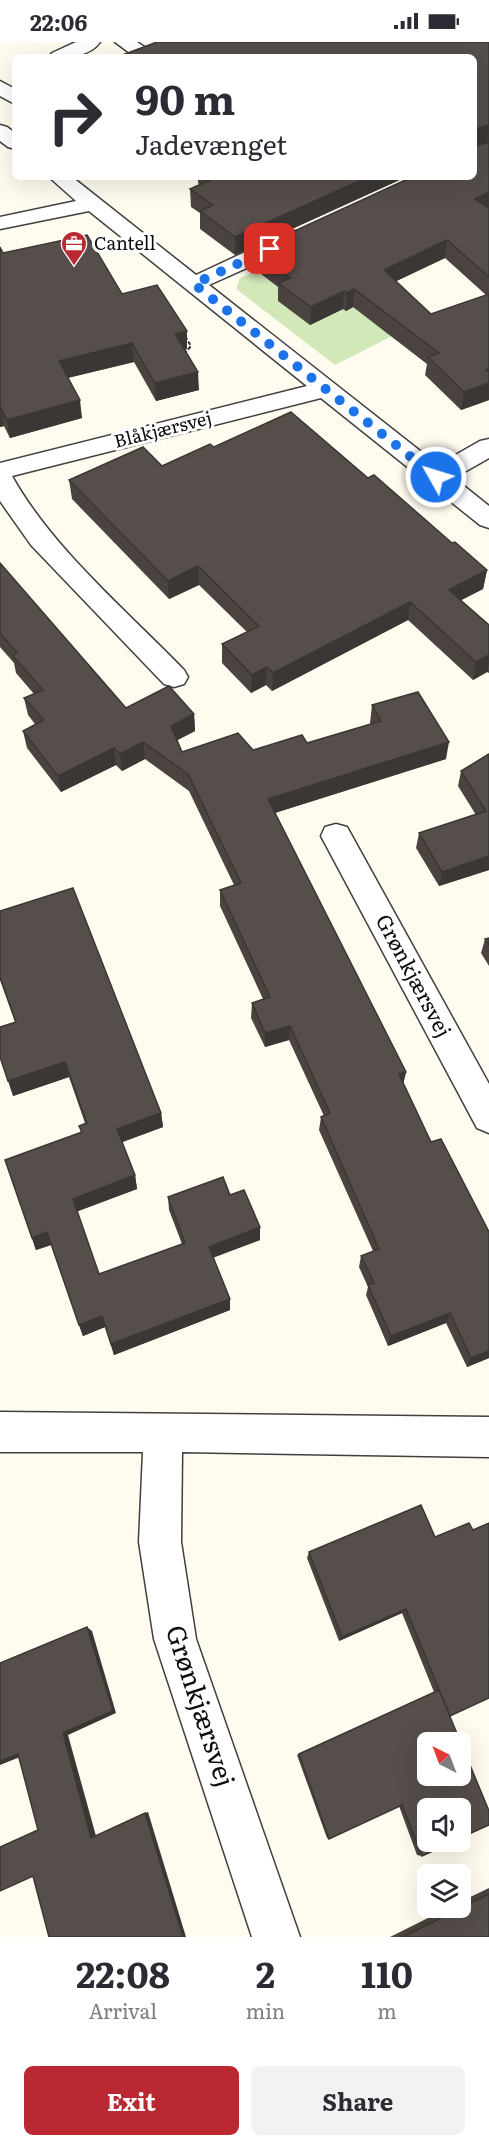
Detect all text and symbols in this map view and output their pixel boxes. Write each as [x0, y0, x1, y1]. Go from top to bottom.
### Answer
text: 22:06 [30, 5, 87, 38]
text: 90 m [135, 66, 235, 128]
icon: right [36, 78, 114, 156]
text: Jadevænget [135, 123, 287, 163]
pin [244, 223, 295, 274]
office icon: Cantell [59, 229, 89, 267]
place label: Cantell [94, 229, 156, 256]
icon: arrive [253, 232, 286, 265]
street label: Blåkjærsvej [111, 403, 214, 454]
position arrow [404, 445, 468, 509]
street label: Grønkjærsvej [370, 908, 461, 1042]
street label: Grønkjærsvej [158, 1619, 247, 1791]
north arrow [417, 1732, 471, 1786]
map controls [417, 1732, 471, 1918]
button: sound [417, 1798, 471, 1852]
button: layers [417, 1864, 471, 1918]
text: 22:08 [76, 1946, 170, 1999]
text: 2 [256, 1946, 275, 1999]
text: 110 [361, 1946, 413, 1999]
text: Arrival [89, 1995, 157, 2025]
text: min [246, 1995, 285, 2025]
text: m [377, 1995, 397, 2025]
button: Exit [24, 2066, 239, 2135]
button: Share [251, 2066, 465, 2135]

